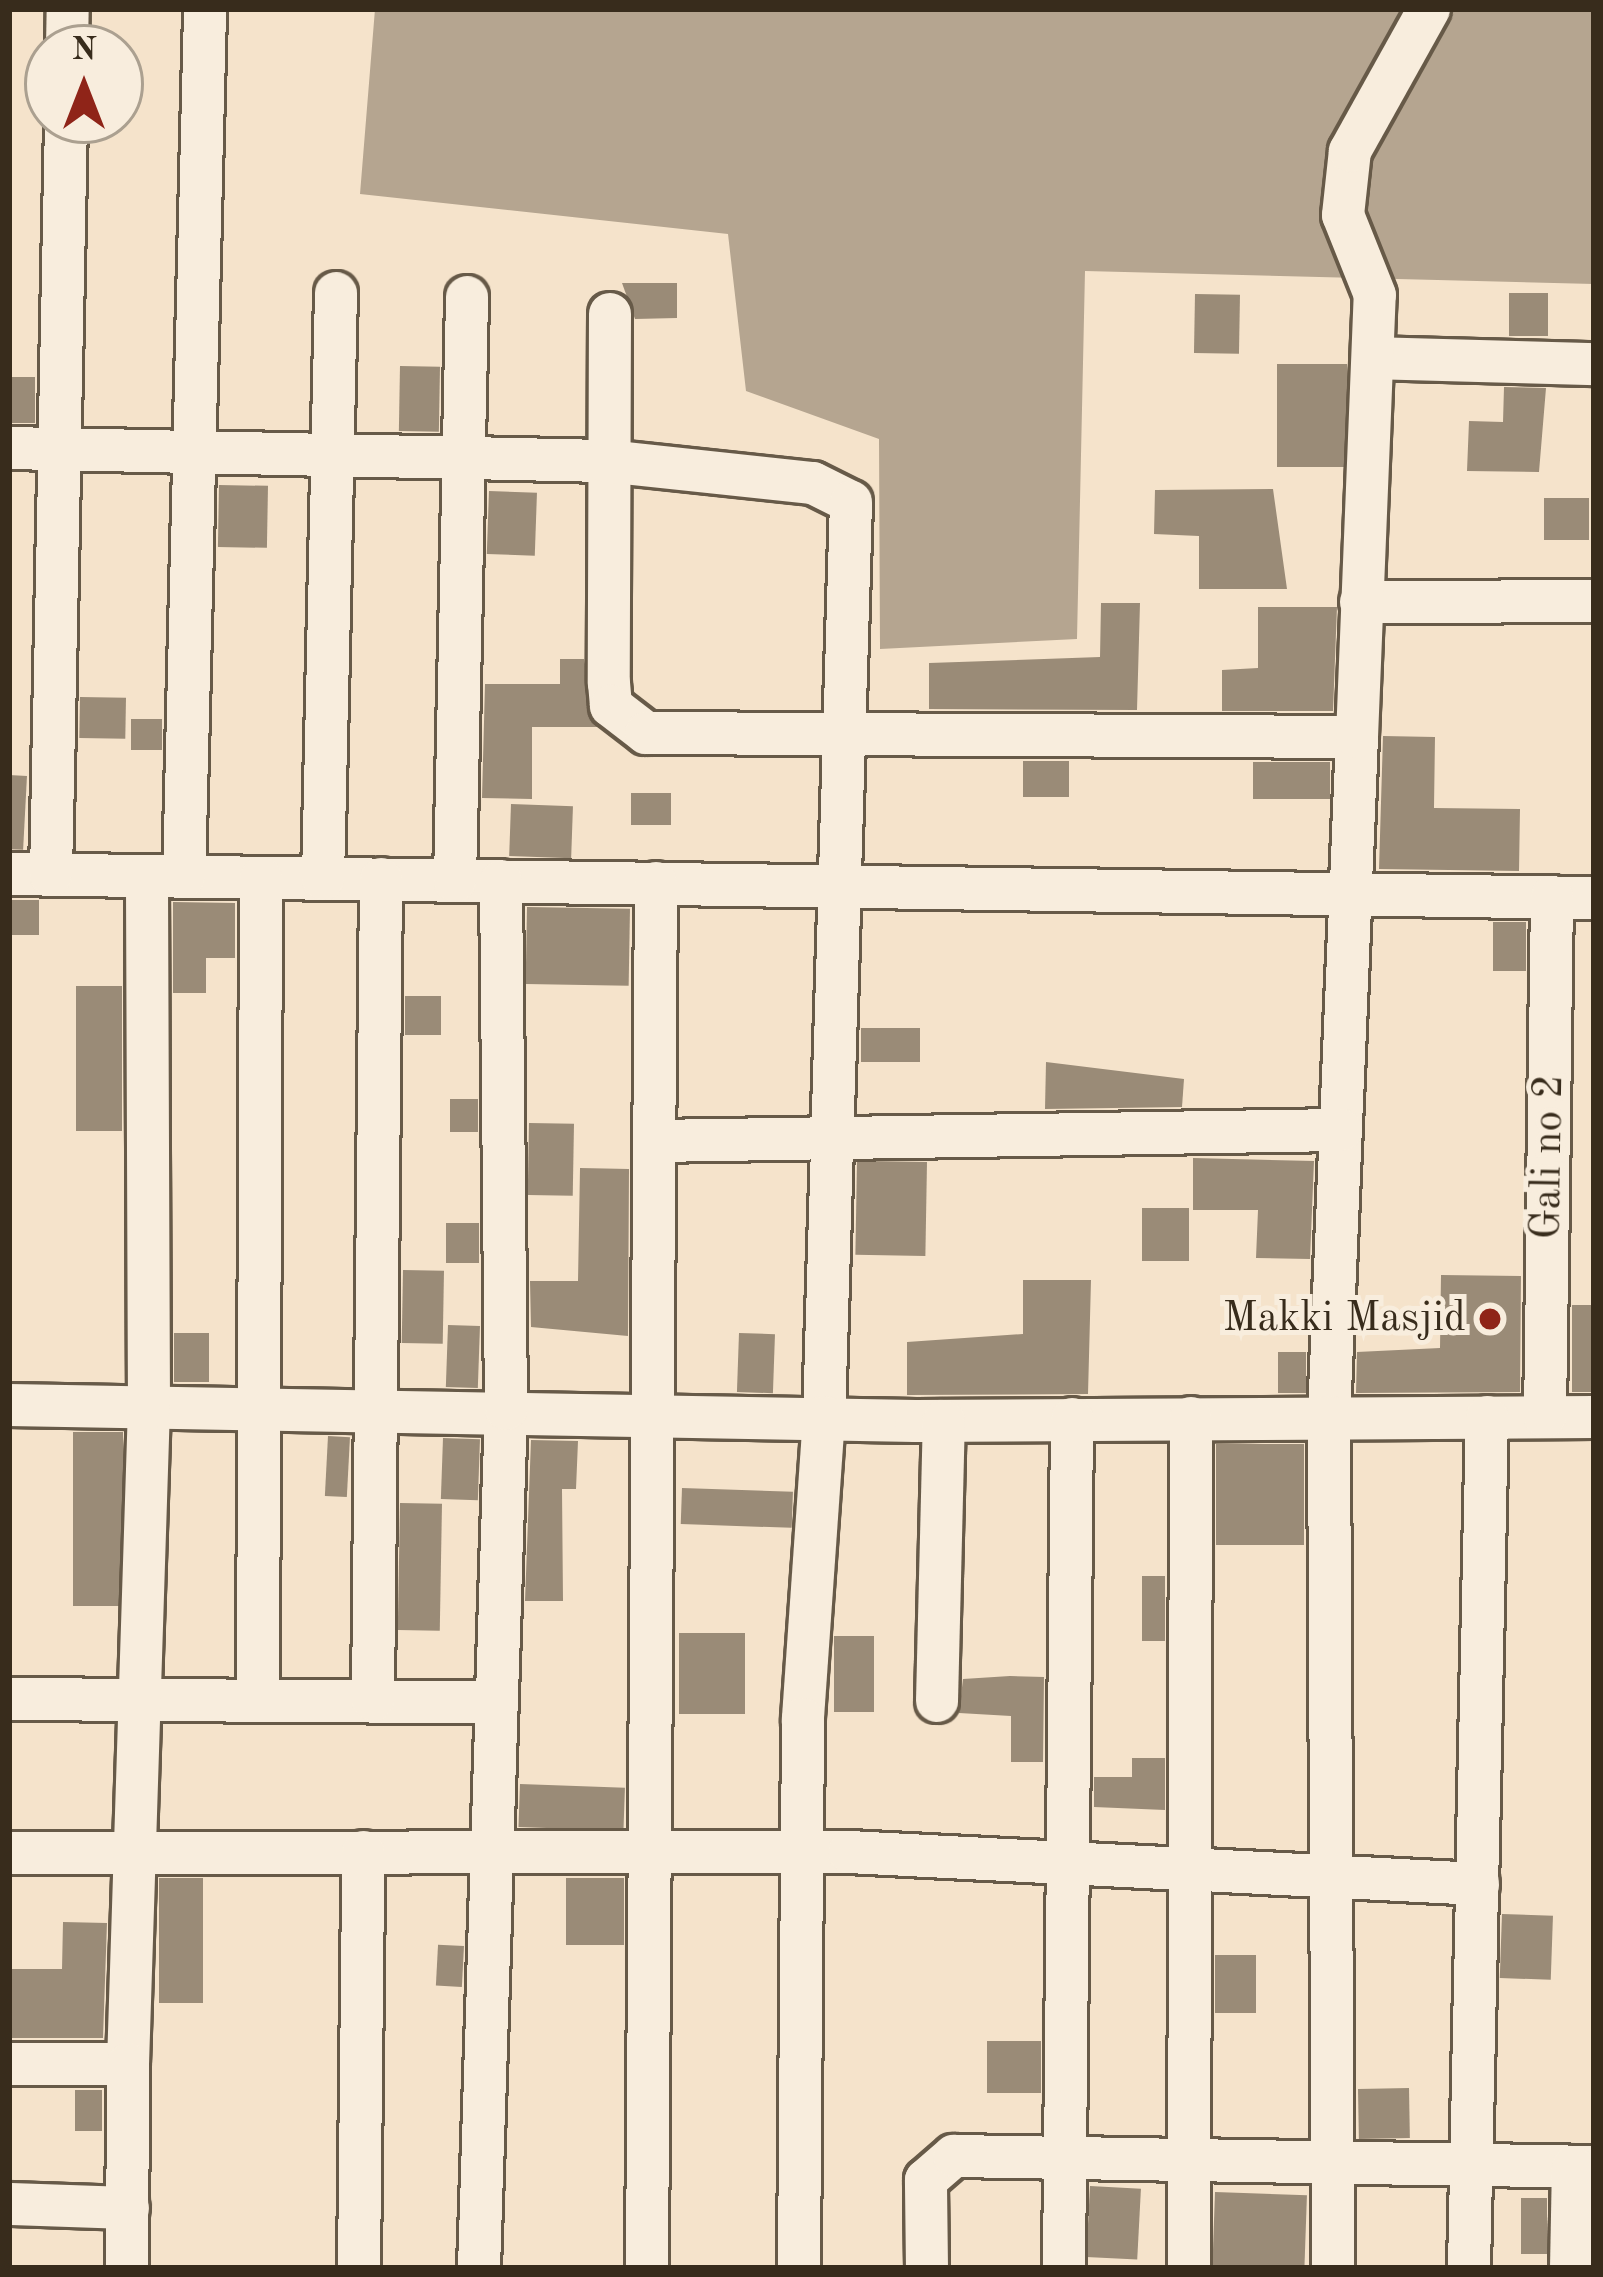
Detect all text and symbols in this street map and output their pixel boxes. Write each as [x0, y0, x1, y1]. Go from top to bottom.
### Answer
north arrow [24, 24, 144, 144]
text: N [71, 34, 97, 67]
street label: Gali no 2 [1522, 1074, 1576, 1240]
place label: Makki Masjid [1222, 1294, 1466, 1344]
marker: Makki Masjid [1477, 1306, 1503, 1332]

